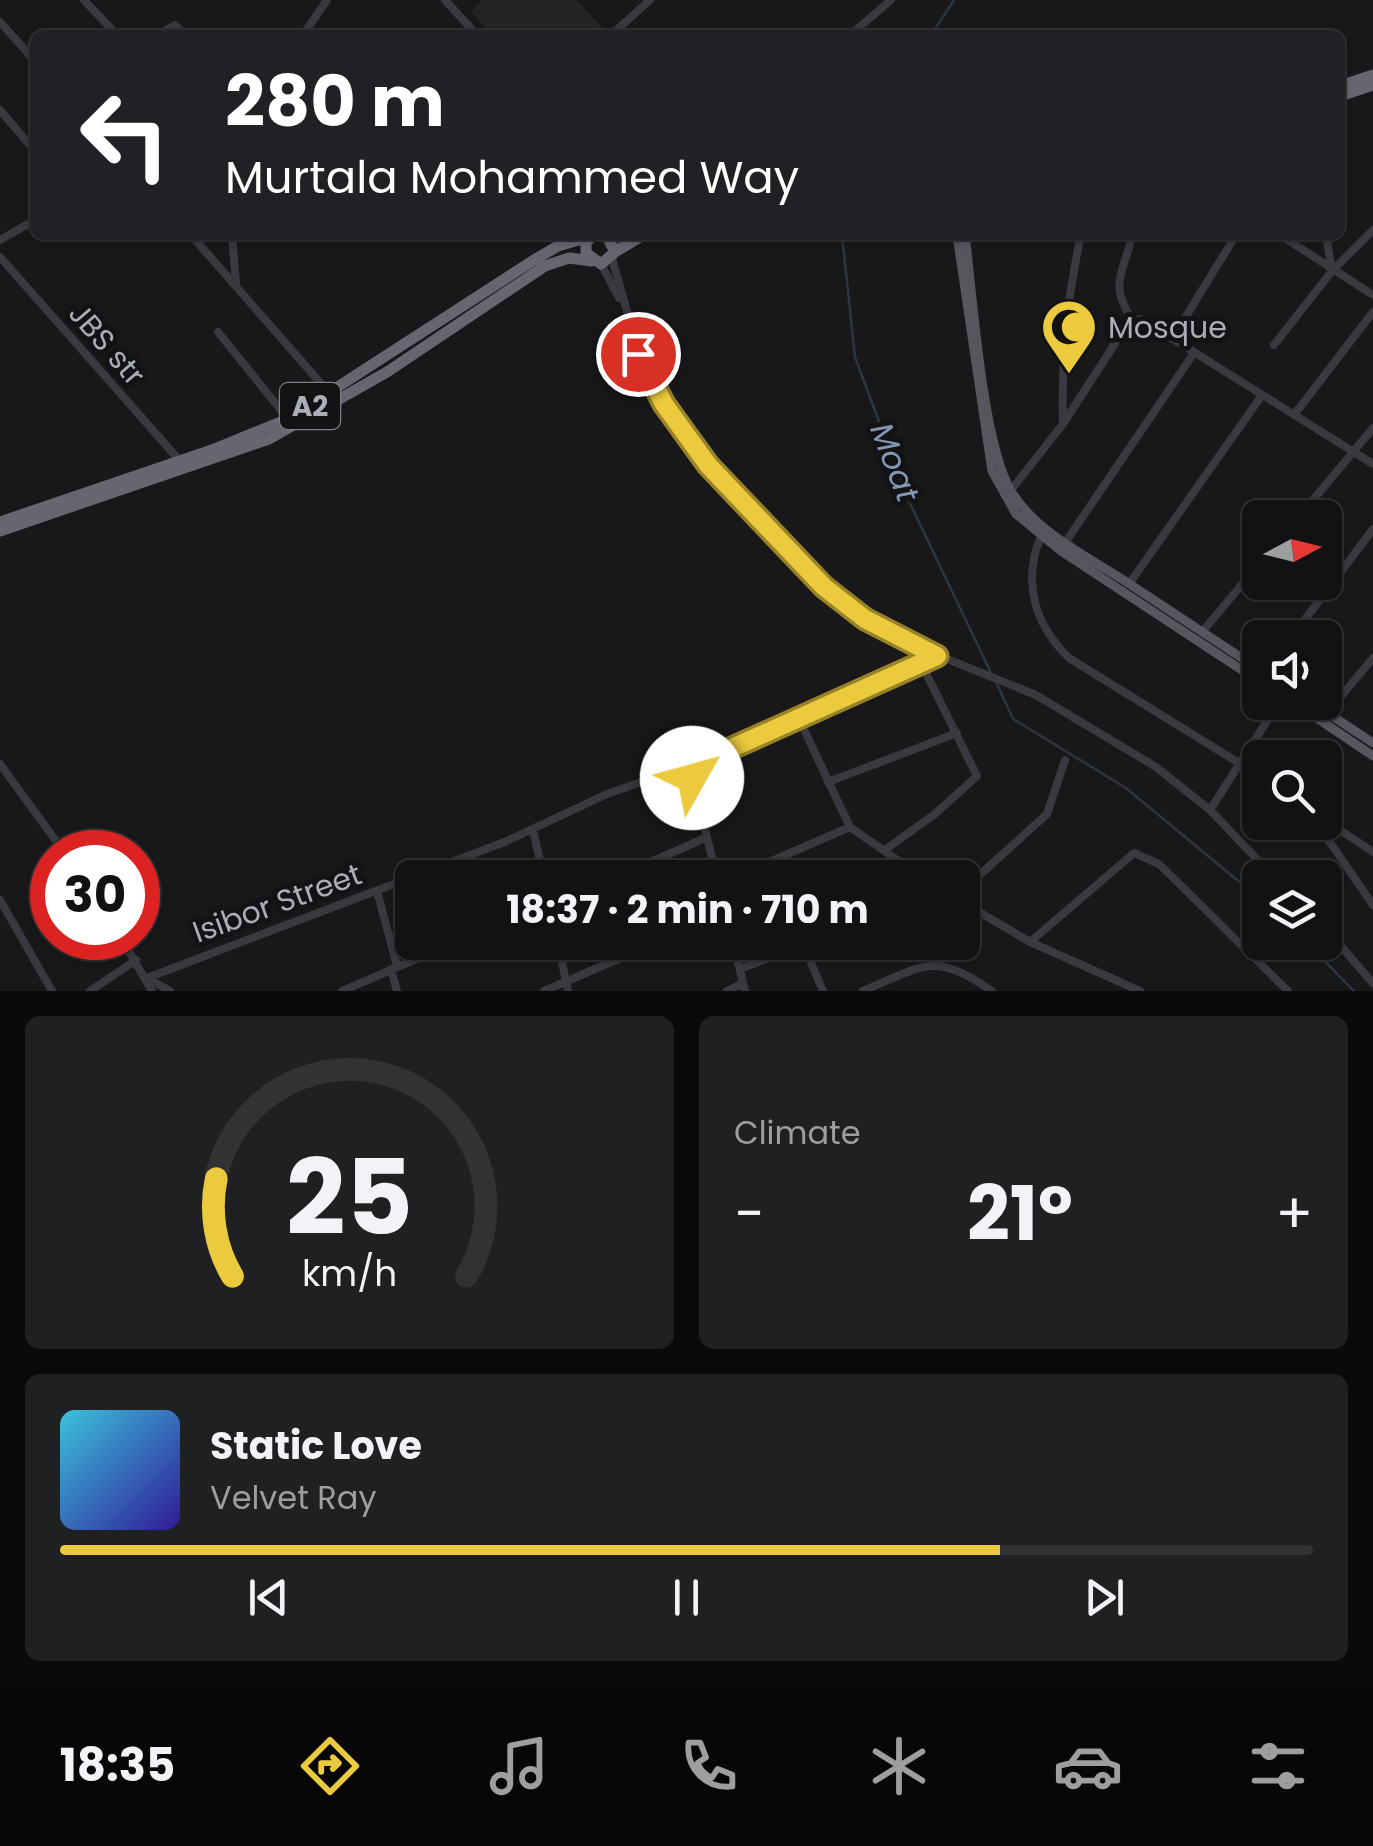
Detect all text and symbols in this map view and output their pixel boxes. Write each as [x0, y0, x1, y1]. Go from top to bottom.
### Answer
text: 280 m [225, 52, 445, 151]
icon: left [60, 70, 190, 200]
text: Murtala Mohammed Way [225, 146, 799, 209]
street label: JBS str [59, 293, 155, 395]
mosque icon: Mosque [1039, 297, 1099, 376]
place label: Mosque [1108, 306, 1227, 349]
pin [596, 312, 681, 397]
icon: arrive [611, 327, 666, 382]
road number: A2 [280, 383, 340, 429]
water label: Moat [859, 416, 931, 509]
north arrow [1242, 500, 1342, 600]
map controls [1242, 500, 1342, 960]
button: sound [1242, 620, 1342, 720]
position arrow [640, 726, 744, 830]
button: search [1242, 740, 1342, 840]
speed limit sign: 30 [30, 830, 160, 960]
street label: Isibor Street [187, 853, 367, 953]
button: layers [1242, 860, 1342, 960]
text: 18:37 · 2 min · 710 m [506, 883, 869, 936]
text: Climate [734, 1110, 861, 1155]
text: 25 [286, 1125, 413, 1270]
text: 21° [967, 1161, 1073, 1266]
text: − [734, 1175, 764, 1252]
text: + [1275, 1175, 1313, 1252]
text: km/h [302, 1248, 397, 1299]
text: Static Love [210, 1419, 422, 1472]
text: Velvet Ray [210, 1475, 376, 1520]
icon: previous [241, 1570, 296, 1625]
icon: pause [659, 1570, 714, 1625]
icon: next [1077, 1570, 1132, 1625]
icon: directions [295, 1731, 365, 1801]
icon: music [484, 1731, 554, 1801]
icon: phone [674, 1731, 744, 1801]
icon: climate [864, 1731, 934, 1801]
icon: car [1053, 1731, 1123, 1801]
icon: filters [1243, 1731, 1313, 1801]
text: 18:35 [60, 1734, 175, 1797]

